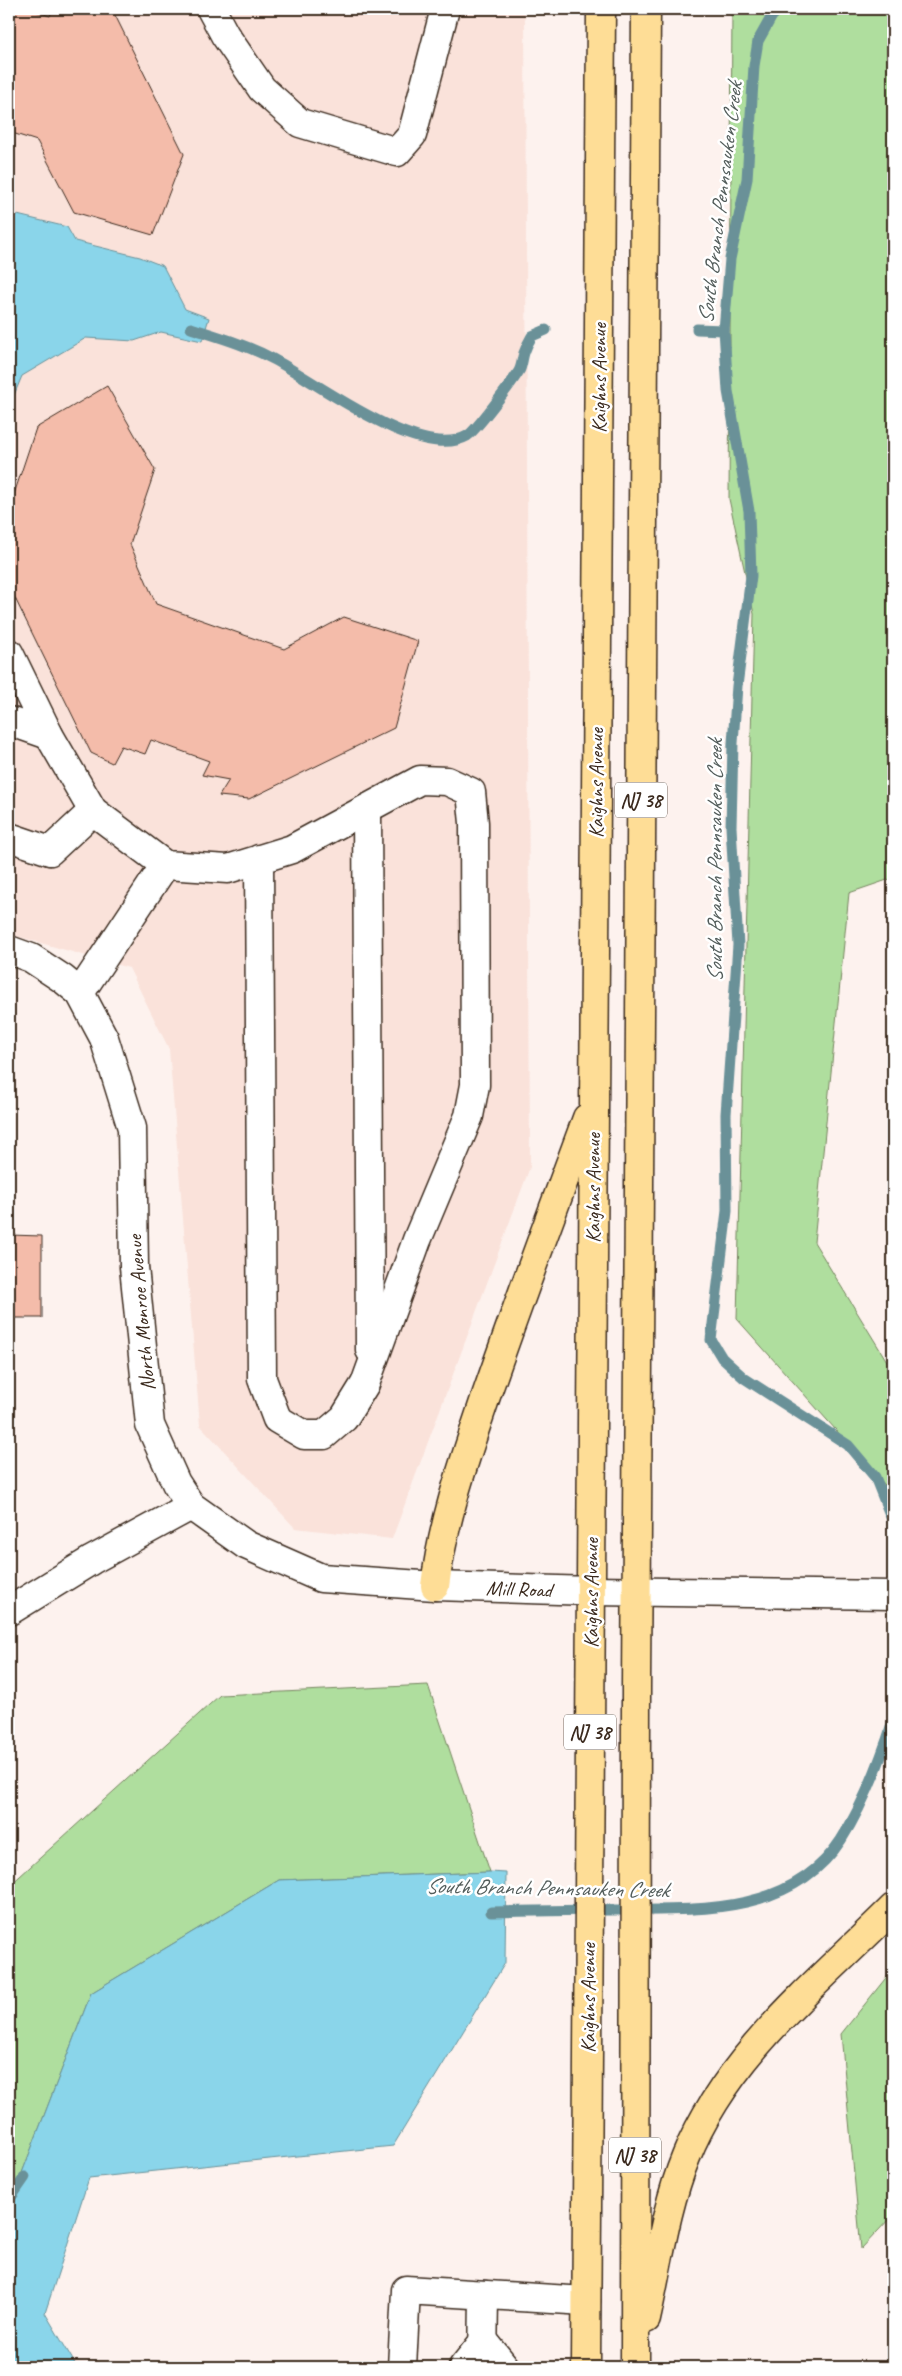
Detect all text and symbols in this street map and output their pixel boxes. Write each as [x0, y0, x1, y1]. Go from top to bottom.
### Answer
water label: South Branch Pennsauken Creek [691, 77, 749, 325]
street label: Kaighns Avenue [586, 322, 612, 433]
street label: Kaighns Avenue [583, 727, 609, 838]
water label: South Branch Pennsauken Creek [701, 736, 729, 982]
road number: NJ 38 [615, 782, 667, 818]
street label: Kaighns Avenue [580, 1132, 606, 1243]
street label: North Monroe Avenue [121, 1232, 161, 1392]
street label: Kaighns Avenue [578, 1537, 604, 1648]
street label: Mill Road [485, 1575, 555, 1603]
road number: NJ 38 [564, 1714, 616, 1750]
water label: South Branch Pennsauken Creek [425, 1872, 672, 1904]
street label: Kaighns Avenue [575, 1942, 601, 2053]
road number: NJ 38 [609, 2138, 661, 2172]

